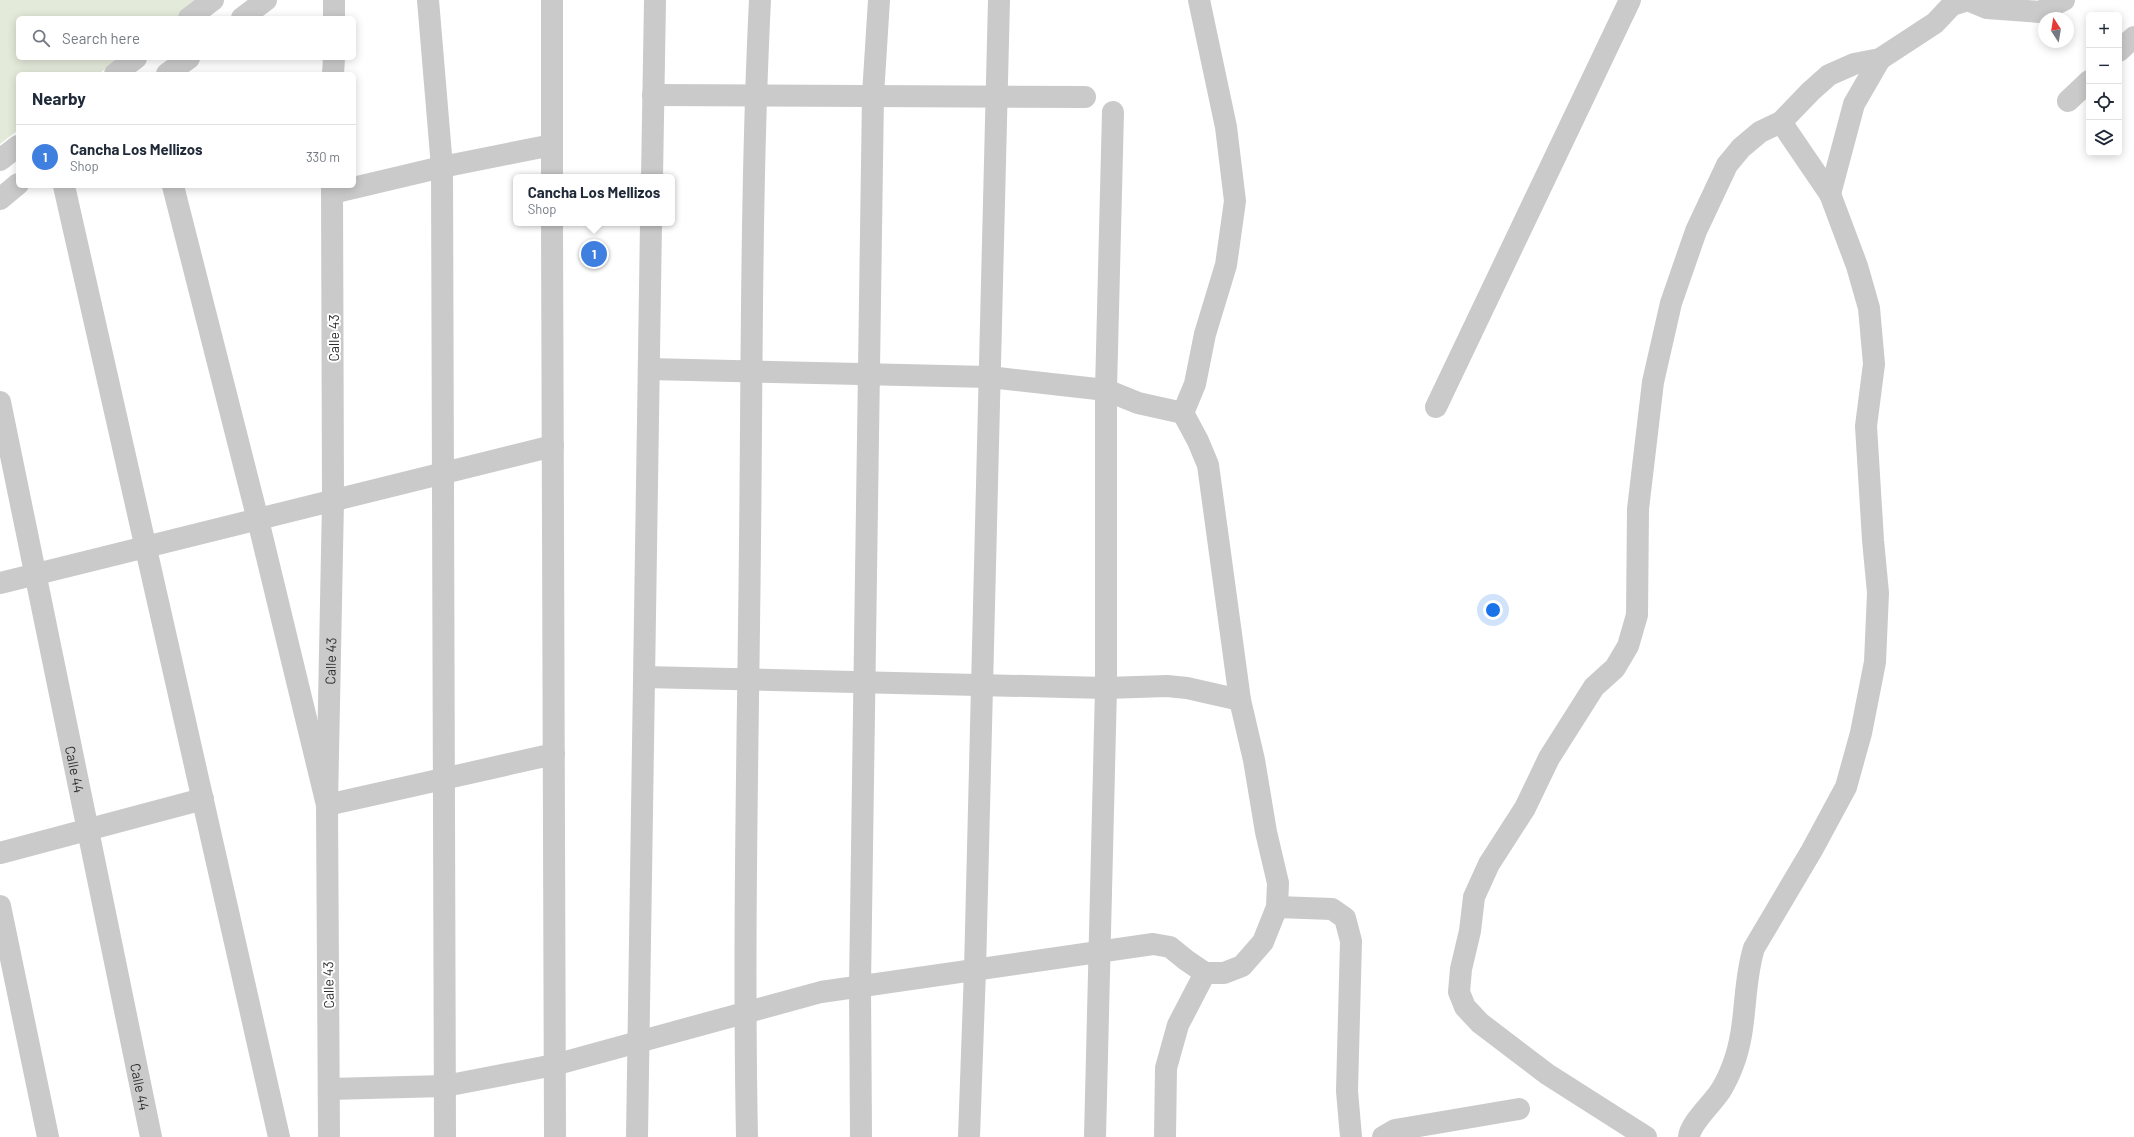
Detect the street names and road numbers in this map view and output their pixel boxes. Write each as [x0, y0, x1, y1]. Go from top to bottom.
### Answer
street label: Calle 43 [325, 314, 342, 362]
street label: Calle 43 [321, 637, 339, 685]
street label: Calle 44 [62, 744, 89, 794]
street label: Calle 43 [319, 961, 337, 1009]
street label: Calle 44 [128, 1062, 154, 1112]

